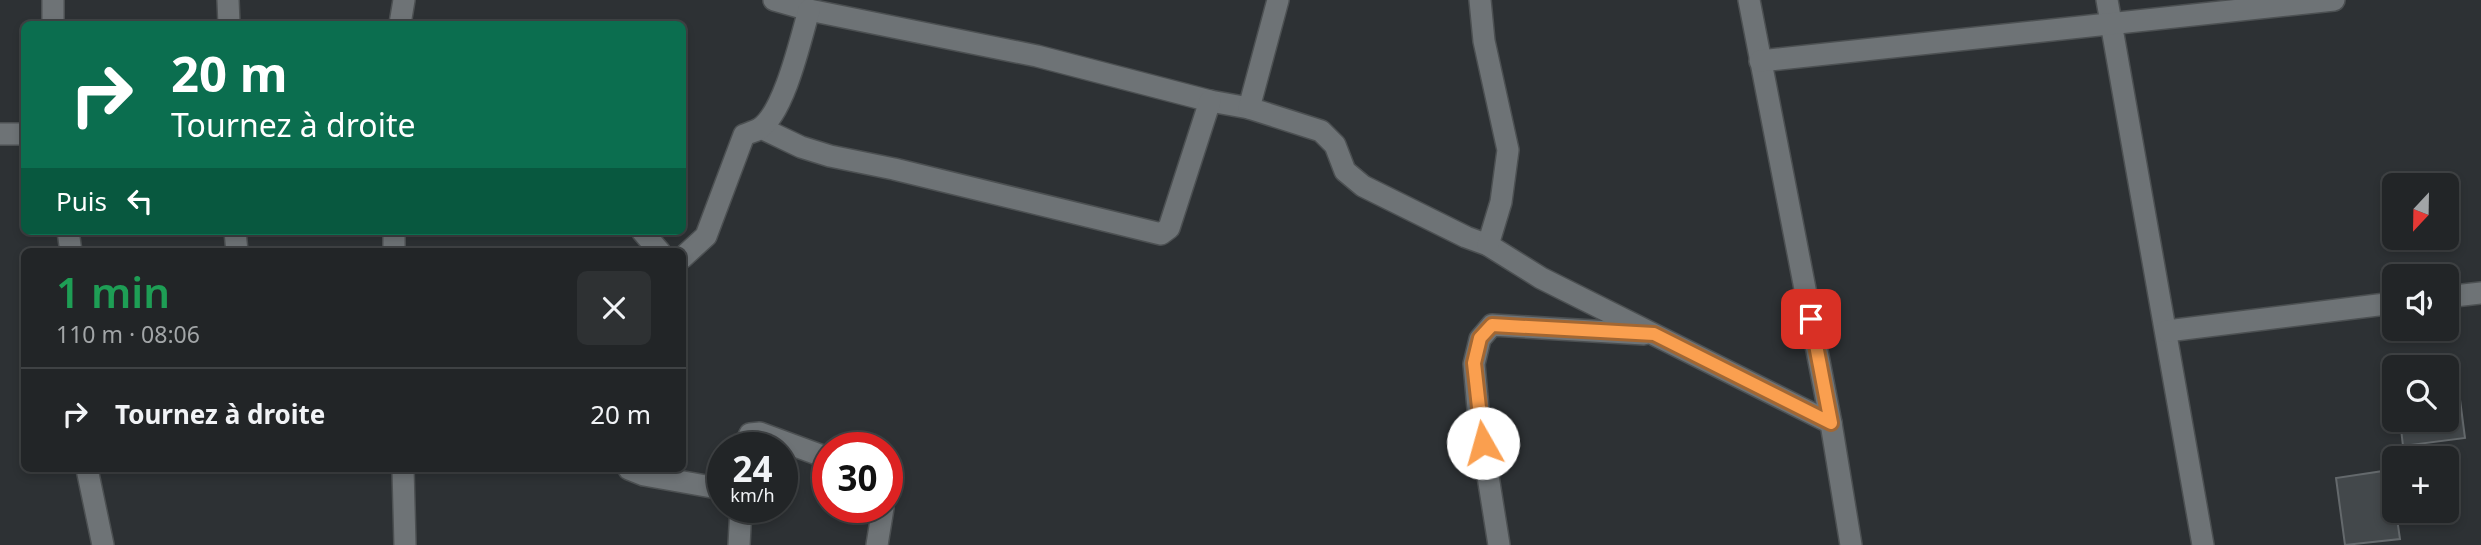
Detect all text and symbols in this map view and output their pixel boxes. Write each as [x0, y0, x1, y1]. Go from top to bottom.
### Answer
text: 20 m [171, 40, 288, 106]
icon: right [56, 49, 147, 140]
text: Tournez à droite [171, 103, 416, 146]
north arrow [2382, 173, 2459, 250]
map controls [2382, 173, 2459, 523]
icon: left [121, 182, 159, 220]
text: Puis [56, 183, 107, 219]
text: 1 min [56, 263, 170, 320]
button: sound [2382, 264, 2459, 341]
button: close [577, 271, 651, 345]
pin [1781, 289, 1841, 349]
icon: arrive [1792, 300, 1830, 338]
text: 110 m · 08:06 [56, 318, 200, 350]
button: search [2382, 355, 2459, 432]
icon: right [56, 395, 94, 433]
text: Tournez à droite [115, 396, 325, 432]
text: 20 m [590, 396, 651, 432]
position arrow [1446, 406, 1520, 480]
speed limit sign: 30 [812, 432, 903, 523]
text: 24 [732, 445, 773, 492]
button: + [2382, 446, 2459, 523]
text: km/h [730, 483, 775, 507]

